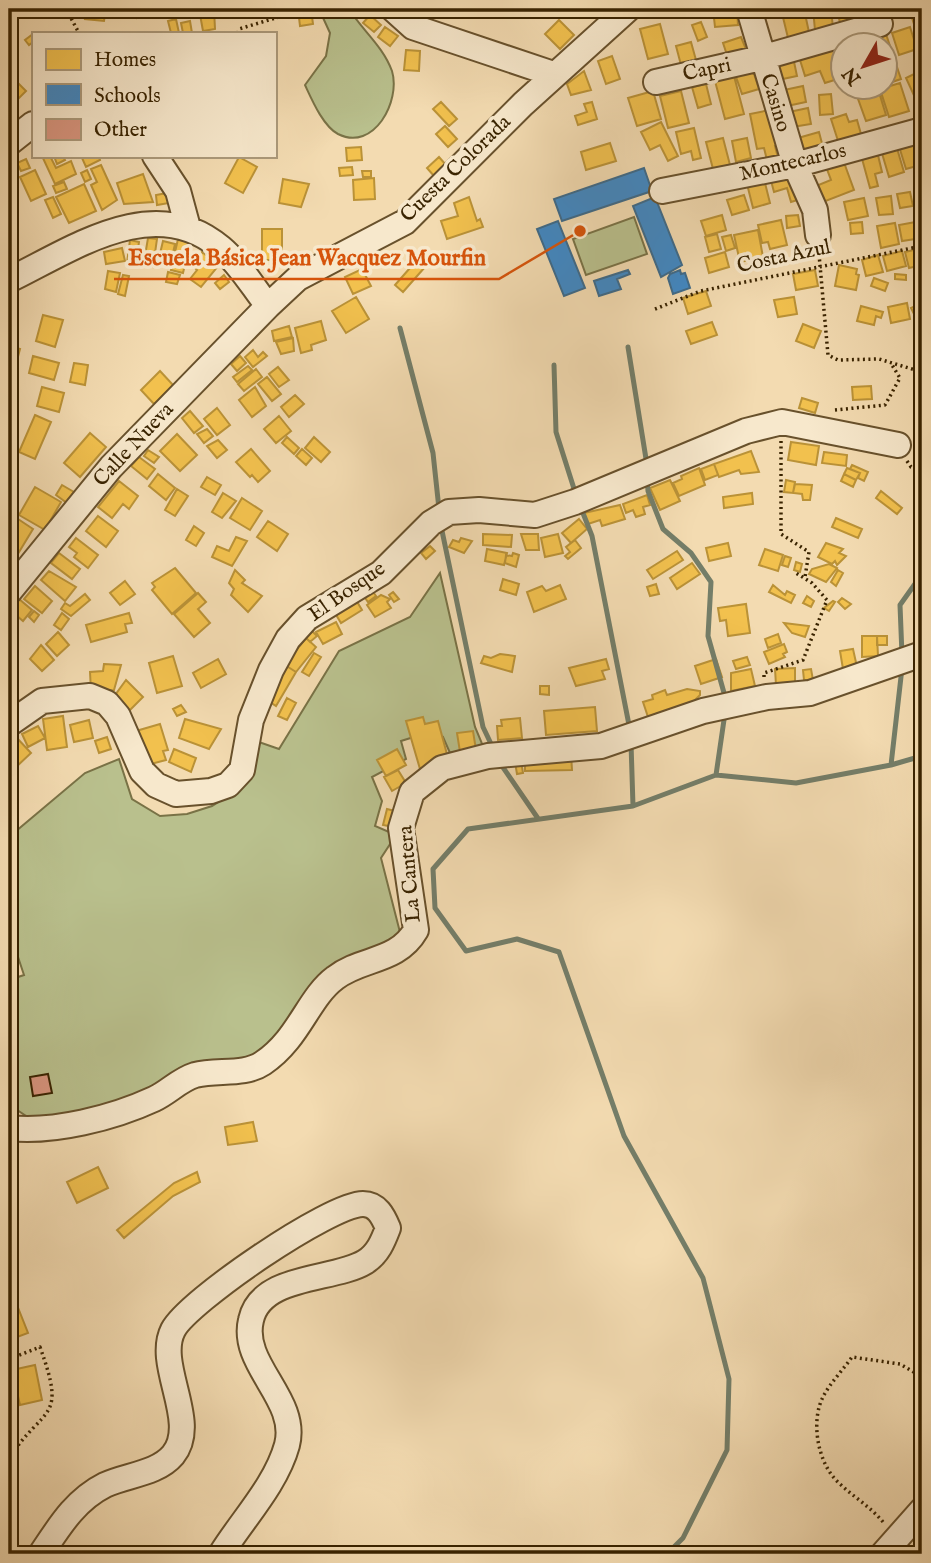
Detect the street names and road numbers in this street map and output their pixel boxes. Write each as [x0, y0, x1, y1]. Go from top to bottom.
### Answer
street label: Capri [680, 52, 734, 88]
street label: Casino [753, 71, 797, 135]
street label: Cuesta Colorada [395, 109, 518, 229]
street label: Montecarlos [737, 138, 849, 188]
street label: Costa Azul [735, 234, 834, 280]
street label: Calle Nueva [88, 396, 181, 493]
street label: El Bosque [303, 555, 391, 628]
street label: La Cantera [392, 823, 428, 924]

